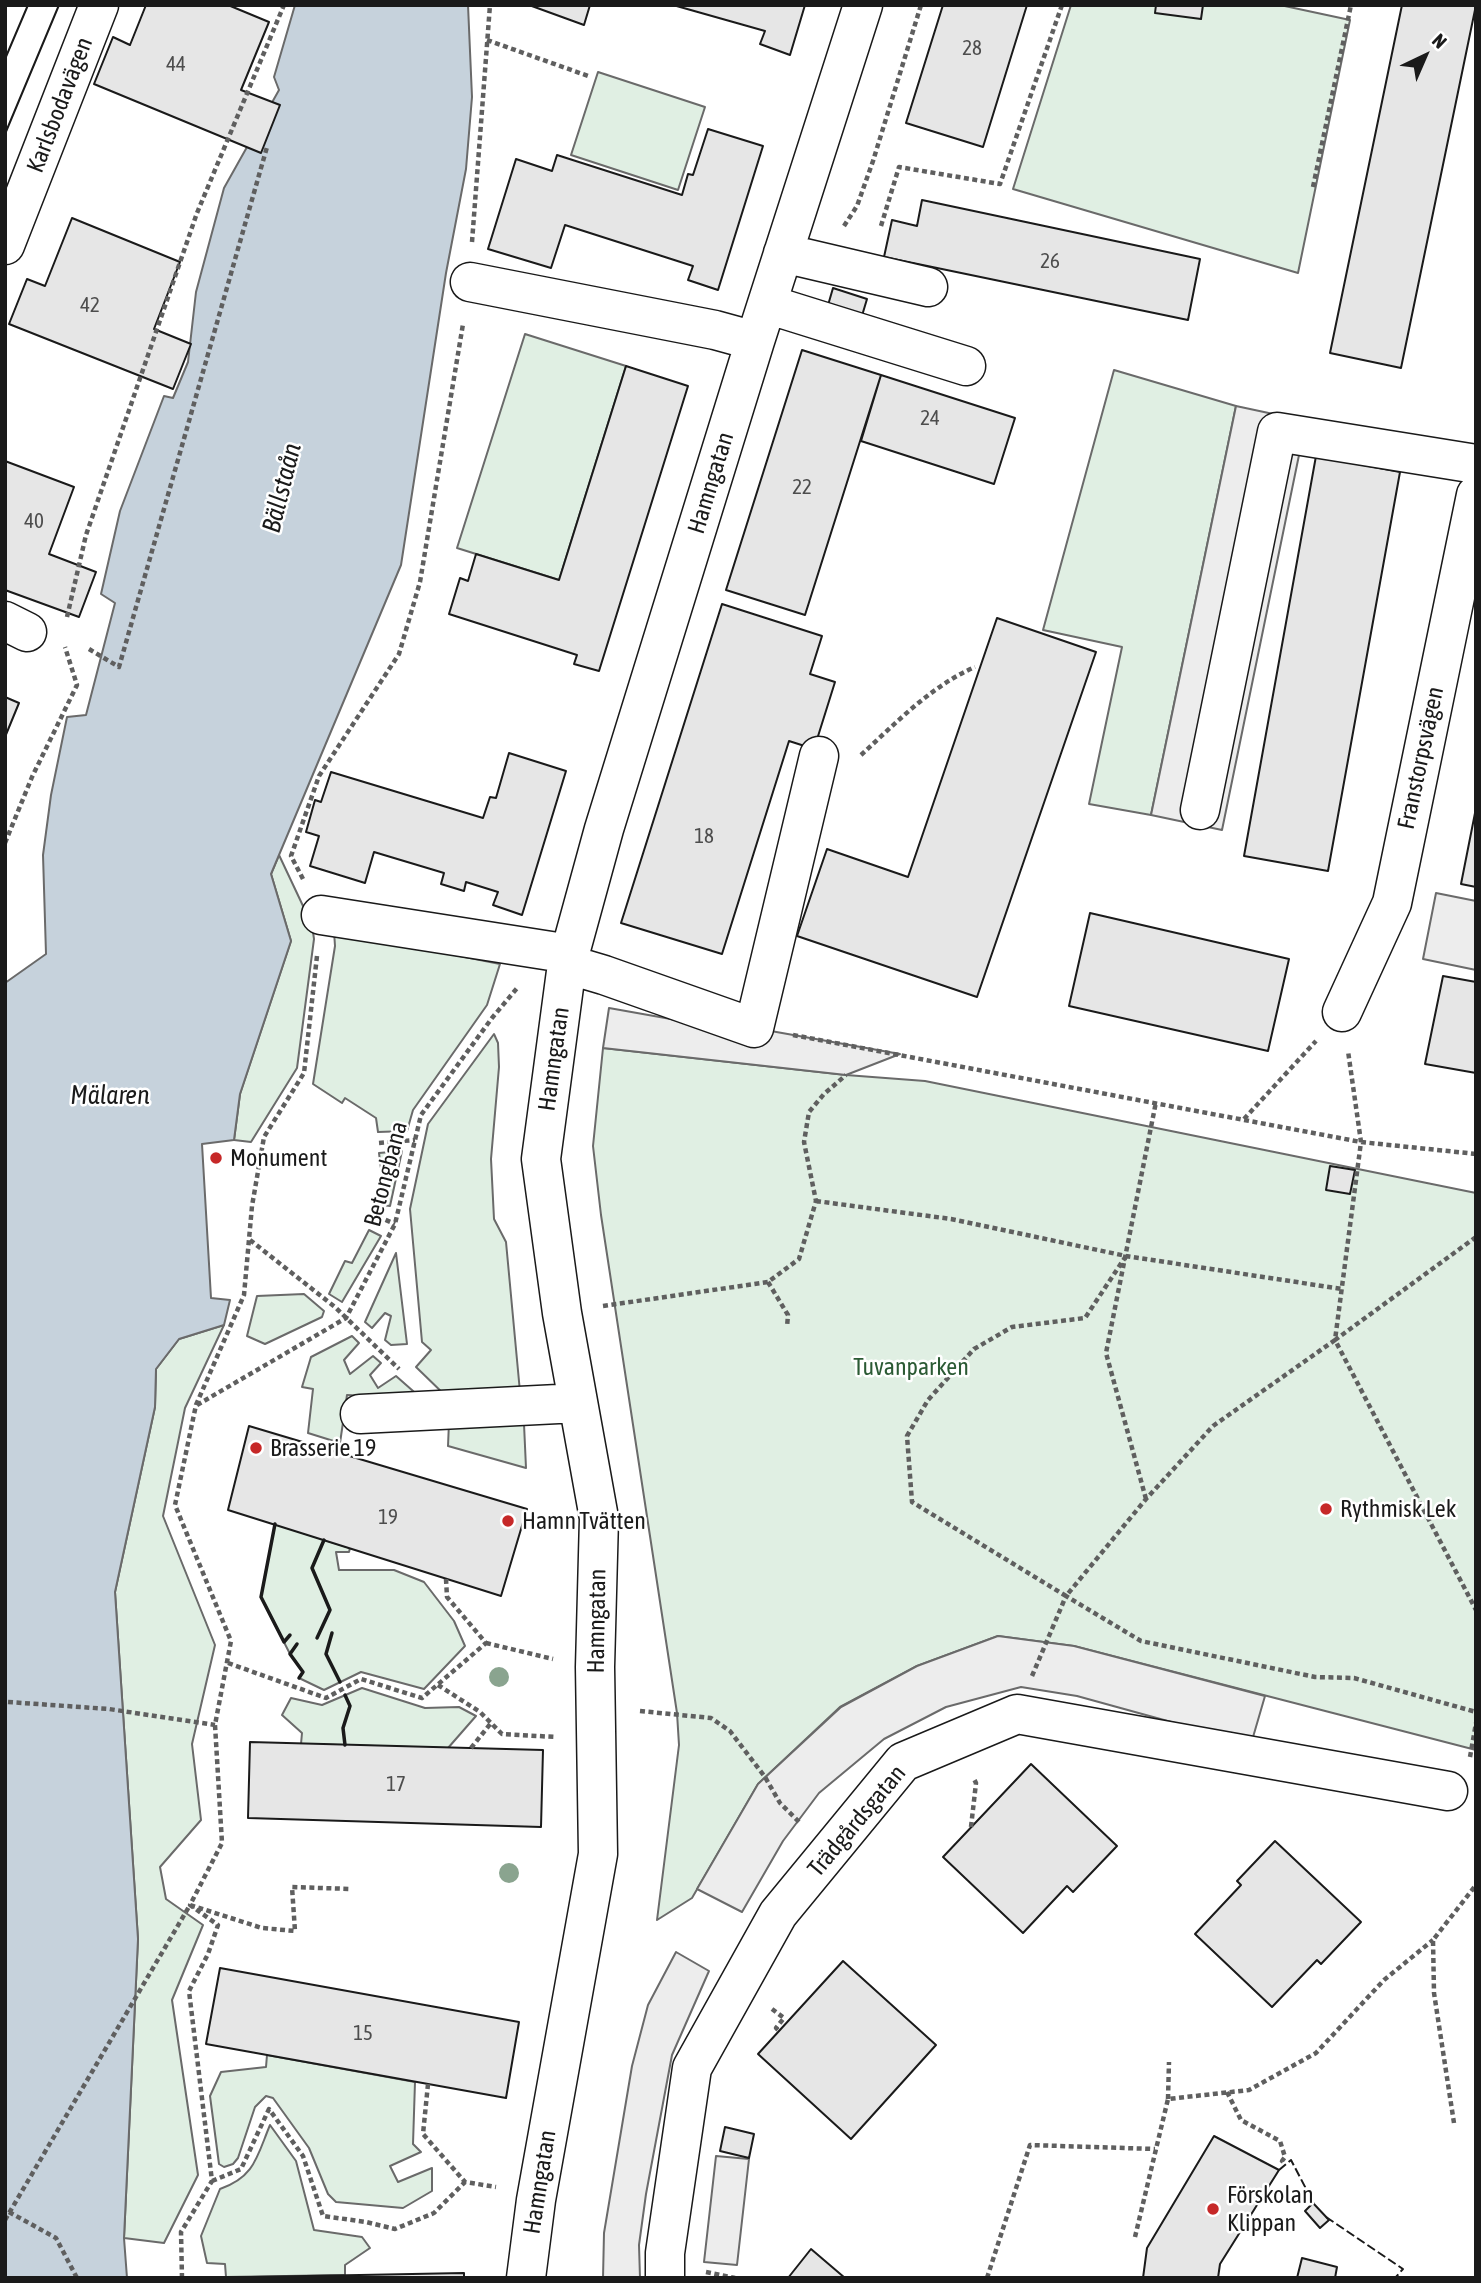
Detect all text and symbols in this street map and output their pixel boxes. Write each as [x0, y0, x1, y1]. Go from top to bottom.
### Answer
north arrow [1390, 21, 1460, 91]
text: N [1428, 29, 1451, 53]
street label: Karlsbodavägen [21, 33, 99, 177]
house number: 28 [962, 35, 982, 61]
house number: 44 [166, 51, 186, 77]
house number: 26 [1040, 248, 1060, 274]
house number: 42 [80, 292, 100, 318]
house number: 24 [920, 405, 940, 431]
street label: Hamngatan [682, 429, 740, 537]
water label: Bällstaån [256, 440, 308, 536]
house number: 22 [792, 474, 812, 500]
house number: 40 [24, 508, 44, 534]
street label: Franstorpsvägen [1392, 684, 1450, 832]
house number: 18 [694, 823, 714, 849]
street label: Hamngatan [532, 1005, 576, 1113]
water label: Mälaren [70, 1080, 150, 1112]
street label: Betongbana [358, 1118, 414, 1230]
place label: Monument [230, 1144, 327, 1172]
marker: Monument [208, 1150, 224, 1166]
park label: Tuvanparken [853, 1353, 969, 1381]
place label: Brasserie 19 [270, 1434, 376, 1462]
marker: Brasserie 19 [248, 1440, 264, 1456]
place label: Rythmisk Lek [1340, 1495, 1456, 1523]
marker: Rythmisk Lek [1318, 1501, 1334, 1517]
house number: 19 [378, 1504, 398, 1530]
place label: Hamn Tvätten [522, 1507, 646, 1535]
marker: Hamn Tvätten [500, 1513, 516, 1529]
street label: Hamngatan [582, 1568, 612, 1674]
street label: Trädgårdsgatan [802, 1759, 912, 1883]
house number: 17 [386, 1771, 406, 1797]
house number: 15 [353, 2020, 373, 2046]
street label: Hamngatan [518, 2128, 562, 2236]
place label: Förskolan Klippan [1227, 2181, 1314, 2237]
marker: Förskolan Klippan [1205, 2201, 1221, 2217]

